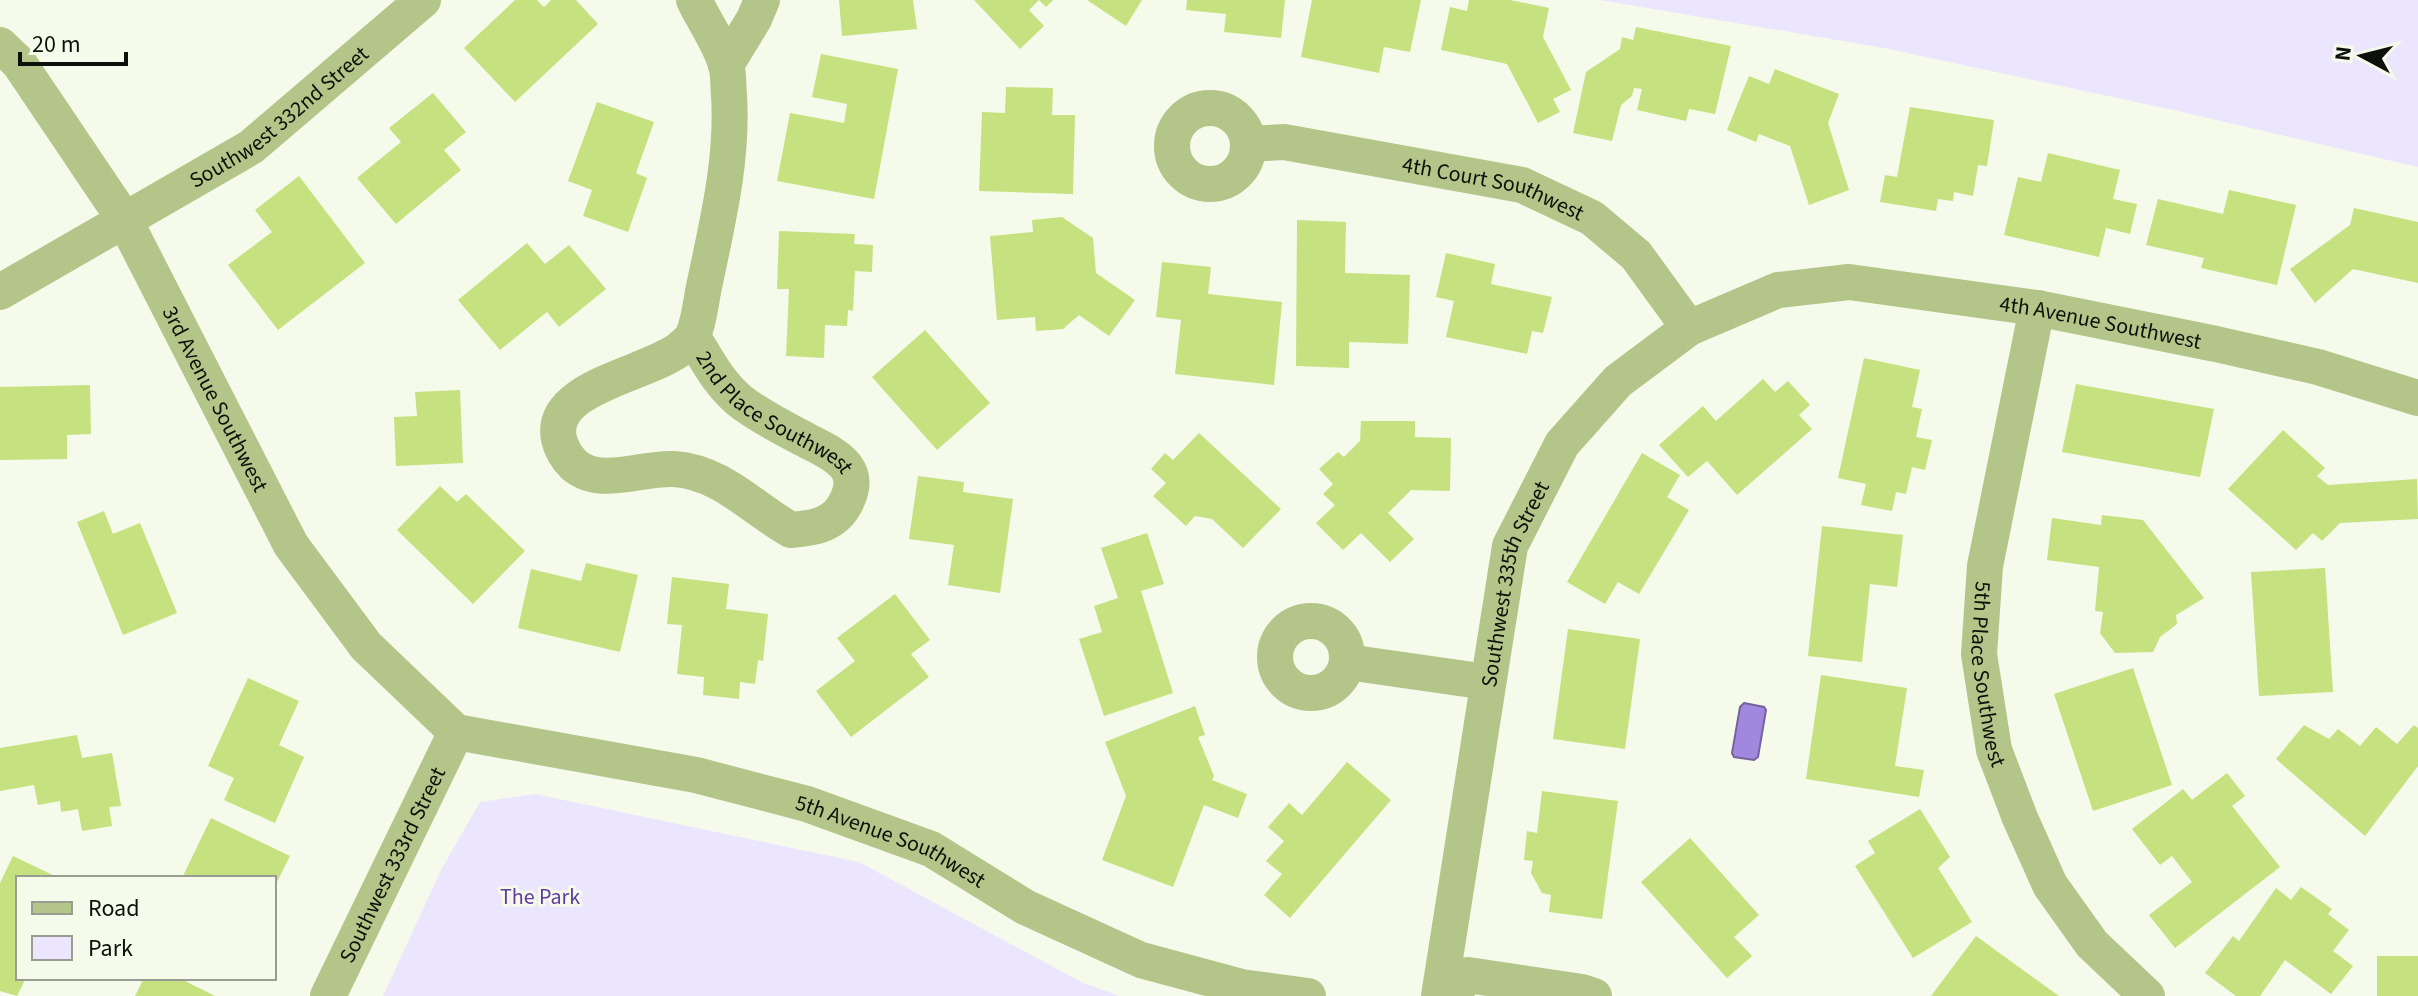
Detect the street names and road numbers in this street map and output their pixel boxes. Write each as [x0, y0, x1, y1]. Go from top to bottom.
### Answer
street label: Southwest 332nd Street [183, 38, 376, 196]
street label: 4th Court Southwest [1400, 149, 1590, 229]
street label: 4th Avenue Southwest [1998, 288, 2205, 358]
street label: 3rd Avenue Southwest [154, 300, 276, 498]
street label: 2nd Place Southwest [688, 345, 861, 481]
street label: Southwest 335th Street [1473, 475, 1558, 690]
street label: 5th Place Southwest [1962, 580, 2014, 772]
street label: Southwest 333rd Street [331, 761, 454, 968]
street label: 5th Avenue Southwest [792, 787, 992, 896]

